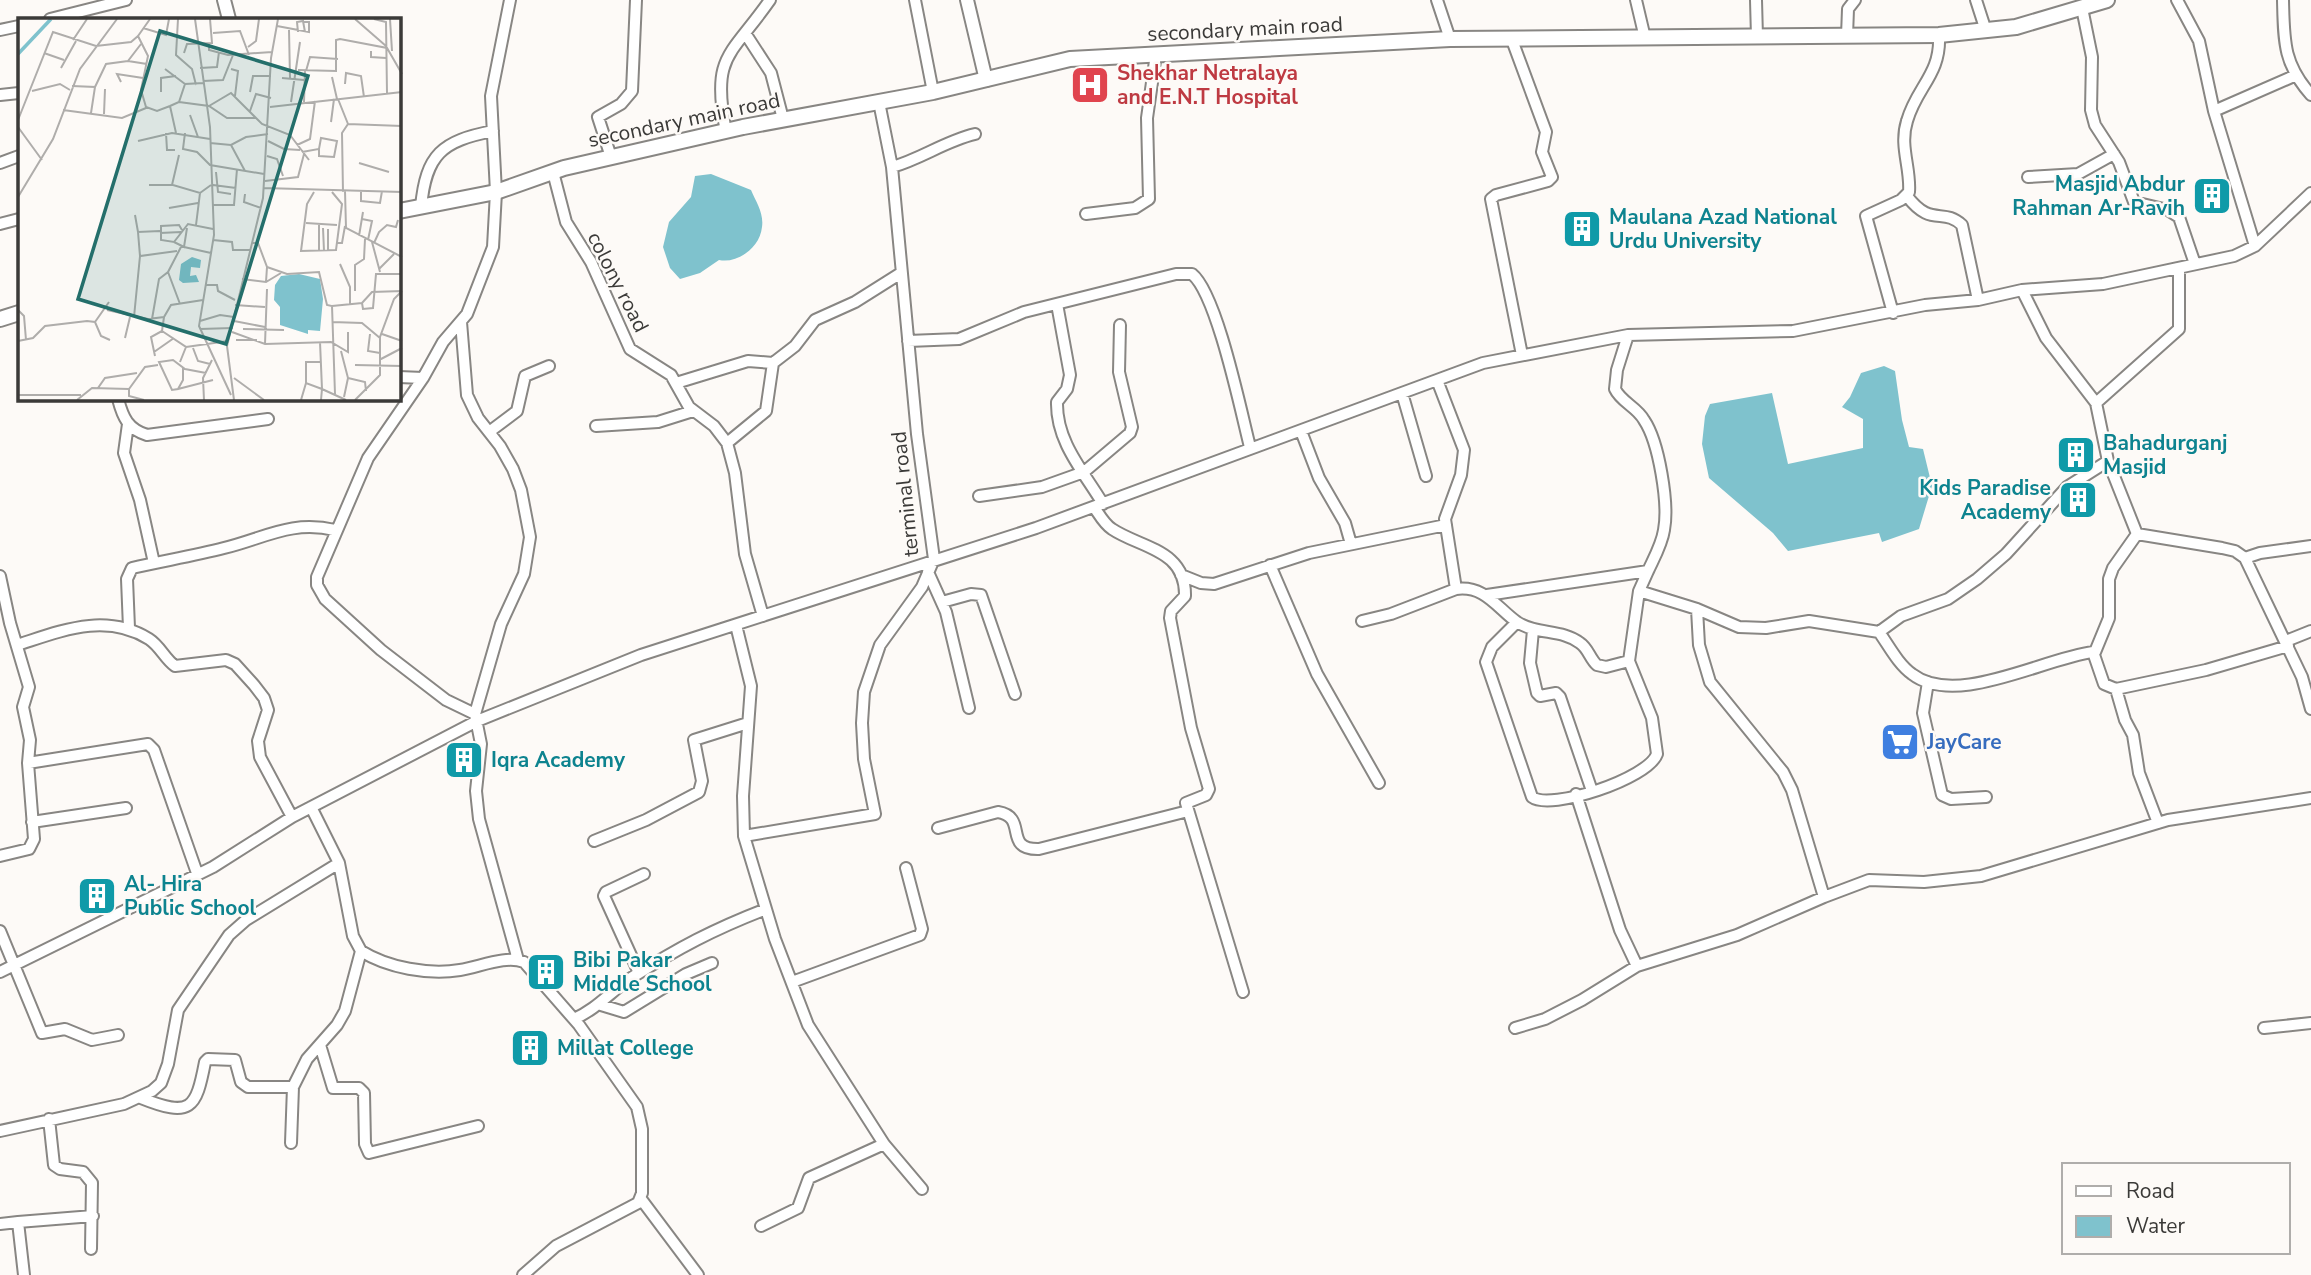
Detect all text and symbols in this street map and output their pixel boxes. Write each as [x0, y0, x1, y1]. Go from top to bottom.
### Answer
street label: secondary main road [1146, 10, 1344, 48]
inset map [18, 18, 401, 401]
place label: Shekhar Netralaya and E.N.T Hospital [1117, 59, 1298, 111]
hospital icon: Shekhar Netralaya and E.N.T Hospital [1069, 64, 1111, 106]
street label: secondary main road [585, 86, 783, 154]
place label: Masjid Abdur Rahman Ar-Ravih [2012, 170, 2186, 222]
building icon: Masjid Abdur Rahman Ar-Ravih [2191, 175, 2233, 217]
place label: Maulana Azad National Urdu University [1609, 203, 1837, 255]
building icon: Maulana Azad National Urdu University [1561, 208, 1603, 250]
street label: colony road [581, 227, 655, 337]
place label: Bahadurganj Masjid [2103, 429, 2227, 481]
street label: terminal road [884, 430, 926, 558]
building icon: Bahadurganj Masjid [2055, 434, 2097, 476]
place label: Kids Paradise Academy [1919, 474, 2052, 526]
building icon: Kids Paradise Academy [2057, 479, 2099, 521]
supermarket icon: JayCare [1879, 721, 1921, 763]
place label: JayCare [1926, 728, 2002, 756]
building icon: Iqra Academy [443, 739, 485, 781]
place label: Iqra Academy [491, 746, 626, 774]
place label: Al- Hira Public School [124, 870, 257, 922]
building icon: Al- Hira Public School [76, 875, 118, 917]
place label: Bibi Pakar Middle School [573, 946, 712, 998]
building icon: Bibi Pakar Middle School [525, 951, 567, 993]
building icon: Millat College [509, 1027, 551, 1069]
place label: Millat College [557, 1034, 694, 1062]
legend [2062, 1163, 2290, 1254]
text: Road [2126, 1177, 2175, 1205]
text: Water [2126, 1212, 2185, 1240]

